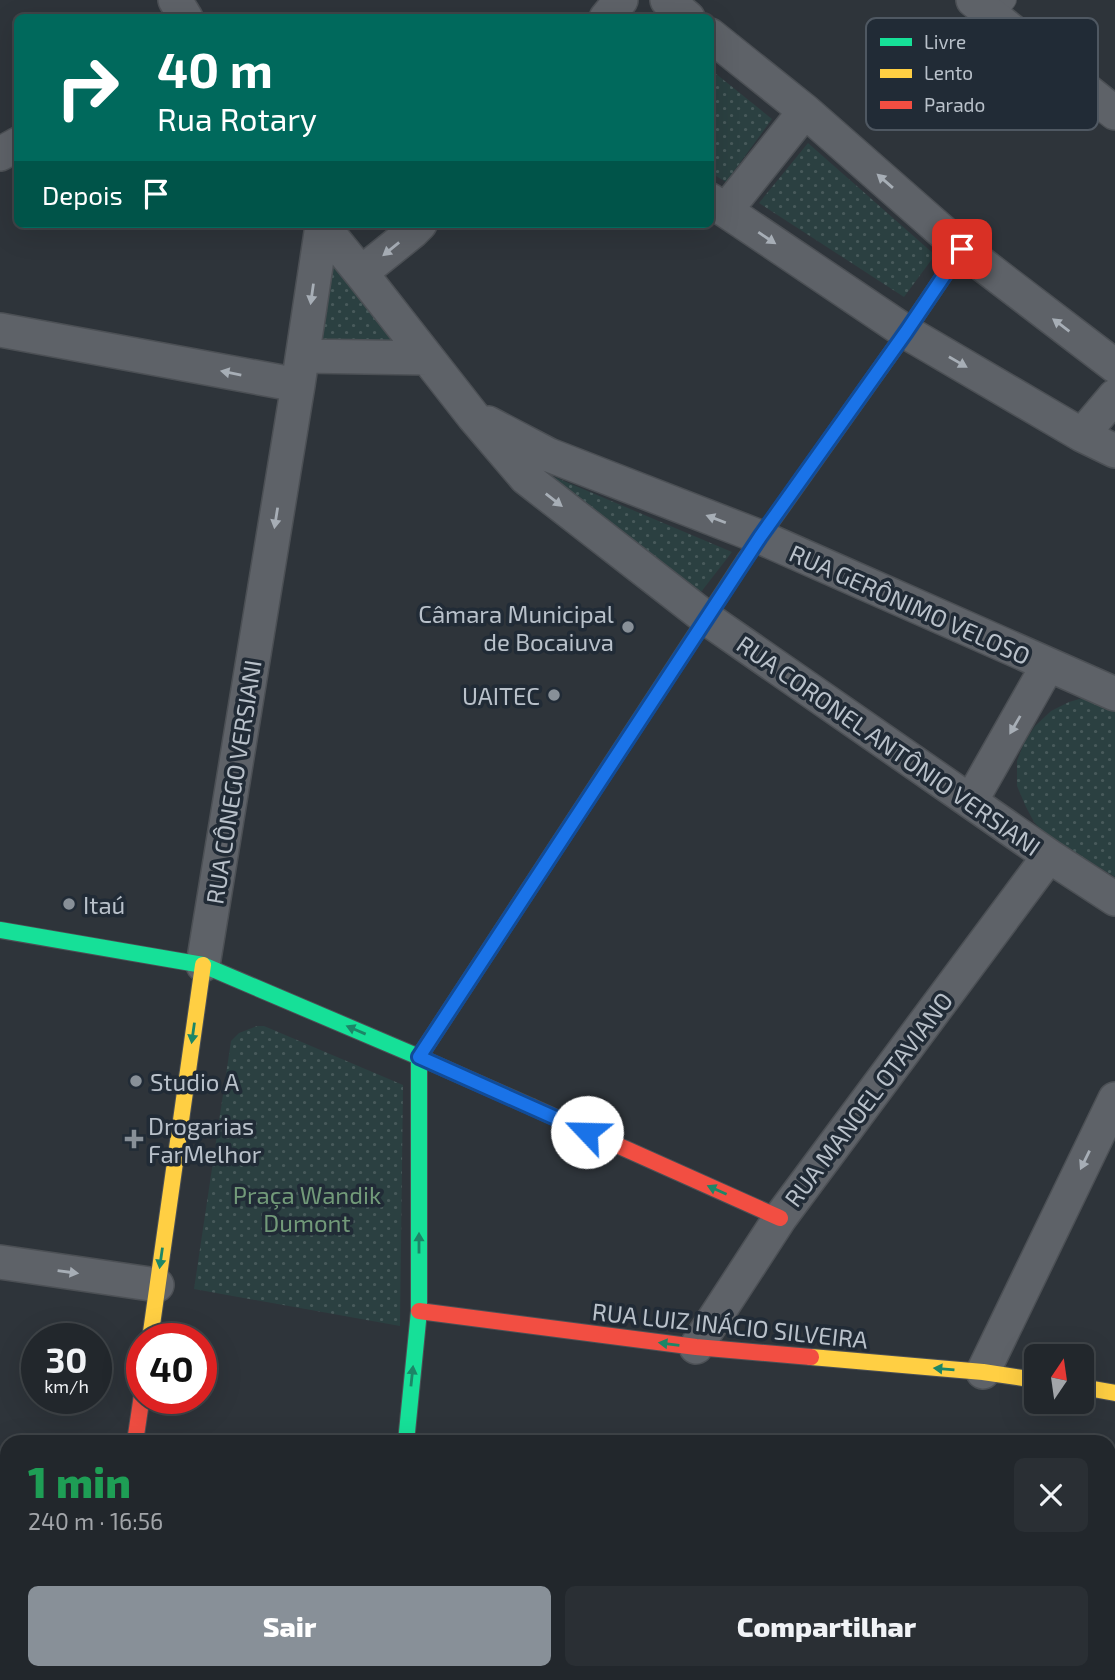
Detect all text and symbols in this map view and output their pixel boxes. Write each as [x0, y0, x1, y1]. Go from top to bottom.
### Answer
legend [866, 18, 1098, 130]
text: Livre [924, 30, 966, 53]
text: 40 m [157, 39, 273, 98]
icon: right [42, 42, 133, 133]
text: Lento [924, 61, 973, 84]
text: Parado [924, 93, 985, 116]
text: Rua Rotary [157, 99, 317, 137]
one-way arrow [876, 174, 893, 189]
icon: arrive [137, 175, 175, 213]
text: Depois [42, 179, 123, 210]
pin [932, 219, 992, 279]
icon: arrive [943, 230, 981, 268]
one-way arrow [758, 231, 776, 245]
one-way arrow [382, 241, 400, 256]
one-way arrow [306, 283, 317, 305]
one-way arrow [1052, 318, 1070, 332]
one-way arrow [948, 356, 967, 368]
one-way arrow [220, 367, 242, 378]
one-way arrow [544, 492, 562, 507]
one-way arrow [270, 507, 281, 529]
one-way arrow [705, 514, 726, 525]
street label: RUA GERÔNIMO VELOSO [785, 538, 1035, 670]
place label: Câmara Municipal de Bocaiuva [418, 599, 614, 656]
marker: Câmara Municipal de Bocaiuva [620, 619, 636, 635]
street label: RUA CORONEL ANTÔNIO VERSIANI [732, 629, 1046, 861]
street label: RUA CÔNEGO VERSIANI [199, 658, 267, 906]
place label: UAITEC [462, 681, 540, 710]
marker: UAITEC [546, 687, 562, 703]
one-way arrow [1009, 715, 1021, 734]
place label: Itaú [83, 890, 125, 919]
marker: Itaú [61, 896, 77, 912]
street label: RUA MANOEL OTAVIANO [778, 986, 958, 1212]
one-way arrow [187, 1022, 198, 1044]
one-way arrow [346, 1024, 367, 1035]
place label: Studio A [150, 1067, 239, 1096]
marker: Studio A [128, 1073, 144, 1089]
position arrow [550, 1095, 624, 1169]
place label: Drogarias FarMelhor [148, 1111, 262, 1168]
marker: Drogarias FarMelhor [126, 1131, 142, 1147]
one-way arrow [1080, 1150, 1091, 1170]
park label: Praça Wandik Dumont [233, 1180, 381, 1237]
one-way arrow [707, 1184, 728, 1195]
one-way arrow [413, 1231, 425, 1253]
one-way arrow [155, 1247, 166, 1269]
one-way arrow [57, 1267, 79, 1278]
street label: RUA LUIZ INÁCIO SILVEIRA [591, 1296, 869, 1354]
speed limit sign: 40 [126, 1323, 217, 1414]
text: 30 [46, 1338, 87, 1380]
one-way arrow [658, 1338, 680, 1349]
north arrow [1024, 1344, 1094, 1414]
map controls [1024, 1344, 1094, 1414]
one-way arrow [933, 1363, 955, 1374]
one-way arrow [407, 1365, 418, 1387]
text: km/h [44, 1375, 89, 1397]
text: 1 min [28, 1456, 131, 1506]
button: close [1014, 1458, 1088, 1532]
text: 240 m · 16:56 [28, 1507, 163, 1535]
button: Sair [28, 1586, 551, 1666]
button: Compartilhar [565, 1586, 1088, 1666]

